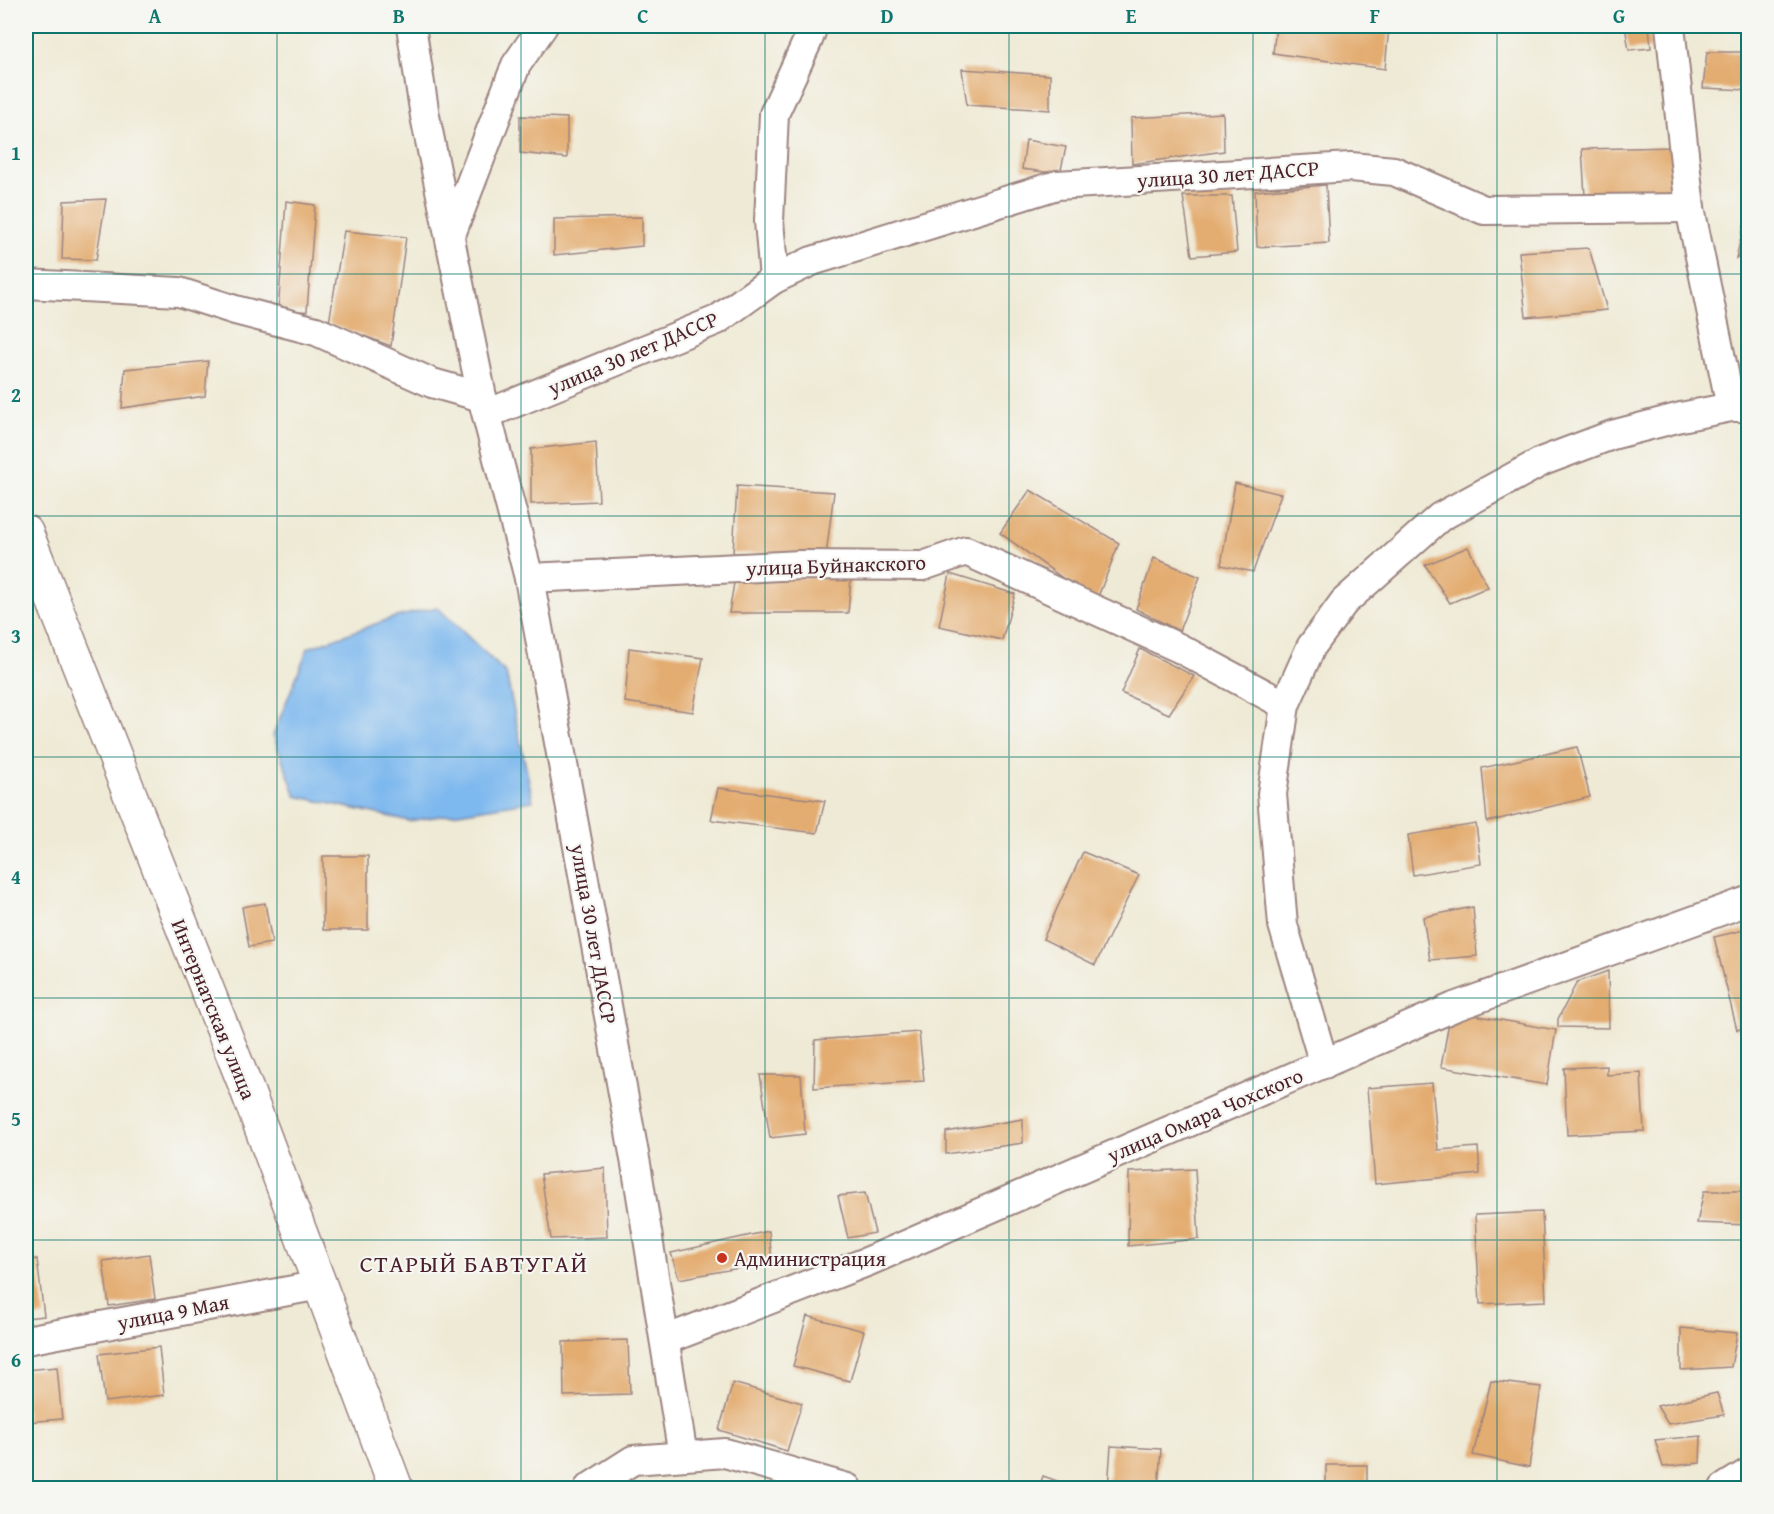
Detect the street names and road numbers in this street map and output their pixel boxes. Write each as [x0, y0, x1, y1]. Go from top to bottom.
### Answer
street label: улица 30 лет ДАССР [1135, 152, 1320, 196]
street label: улица 30 лет ДАССР [542, 303, 723, 403]
street label: улица Буйнакского [744, 546, 927, 584]
street label: улица 30 лет ДАССР [563, 840, 625, 1027]
street label: Интернатская улица [164, 914, 264, 1104]
street label: улица Омара Чохского [1101, 1060, 1308, 1171]
street label: улица 9 Мая [114, 1286, 232, 1338]

